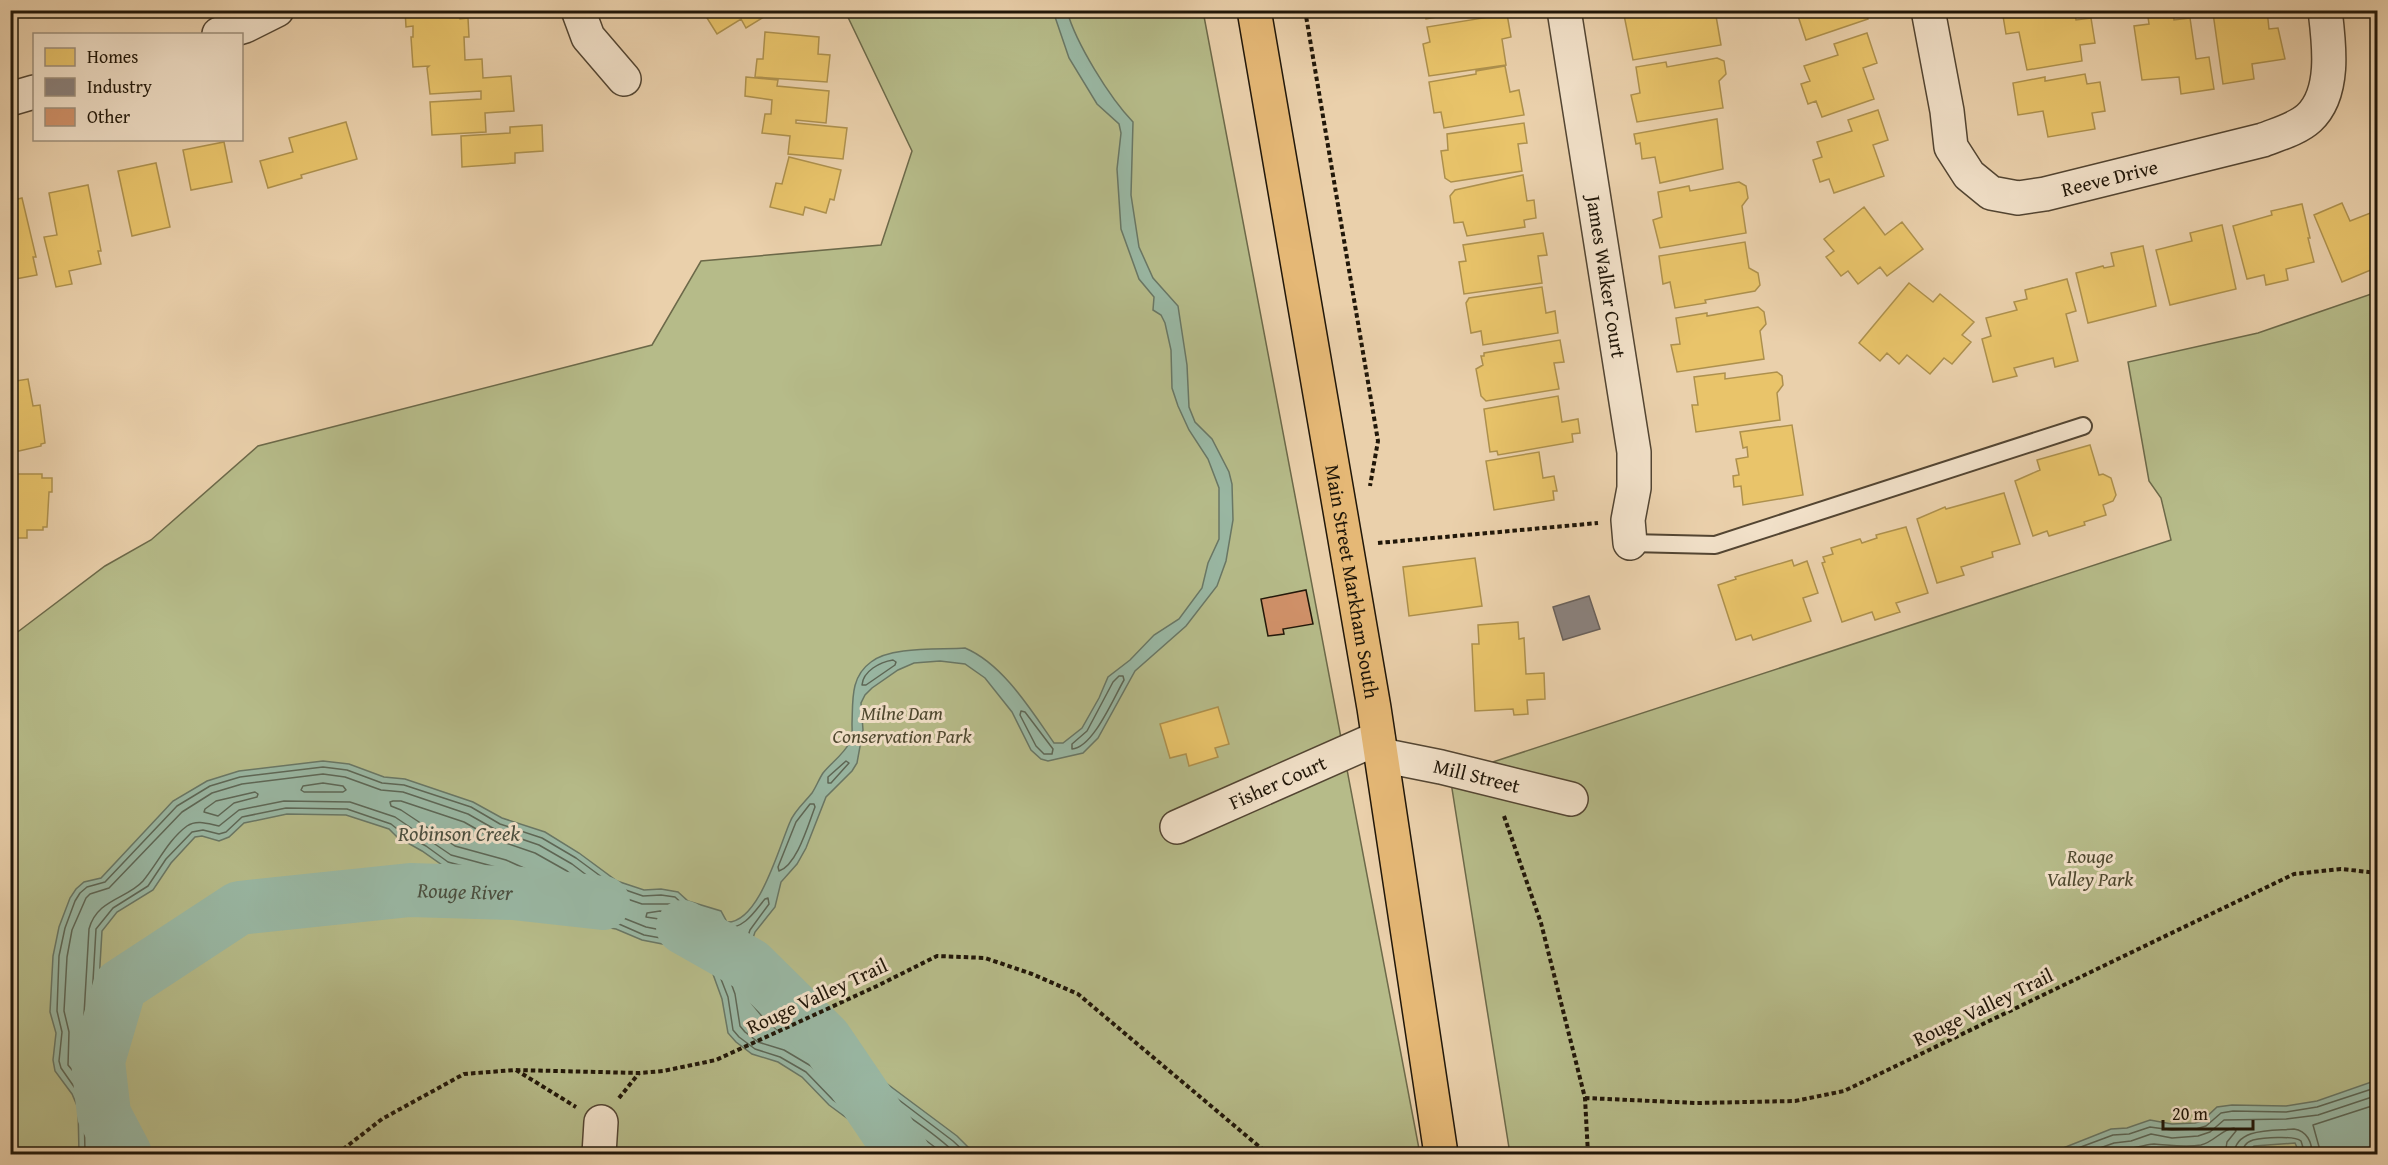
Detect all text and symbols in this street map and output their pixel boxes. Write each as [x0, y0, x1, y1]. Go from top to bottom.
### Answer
legend [33, 33, 243, 141]
text: Homes [87, 43, 138, 70]
text: Industry [87, 73, 152, 100]
text: Other [87, 103, 131, 130]
street label: Reeve Drive [2058, 152, 2161, 203]
street label: James Walker Court [1579, 190, 1634, 360]
street label: Main Street Markham South [1318, 462, 1387, 701]
park label: Milne Dam Conservation Park [832, 698, 972, 750]
street label: Fisher Court [1224, 748, 1331, 816]
street label: Mill Street [1431, 751, 1523, 800]
water label: Robinson Creek [397, 818, 520, 849]
park label: Rouge Valley Park [2047, 841, 2134, 893]
water label: Rouge River [416, 874, 514, 908]
street label: Rouge Valley Trail [742, 950, 892, 1041]
street label: Rouge Valley Trail [1908, 960, 2058, 1053]
scale bar [2163, 1093, 2253, 1131]
text: 20 m [2172, 1100, 2208, 1127]

